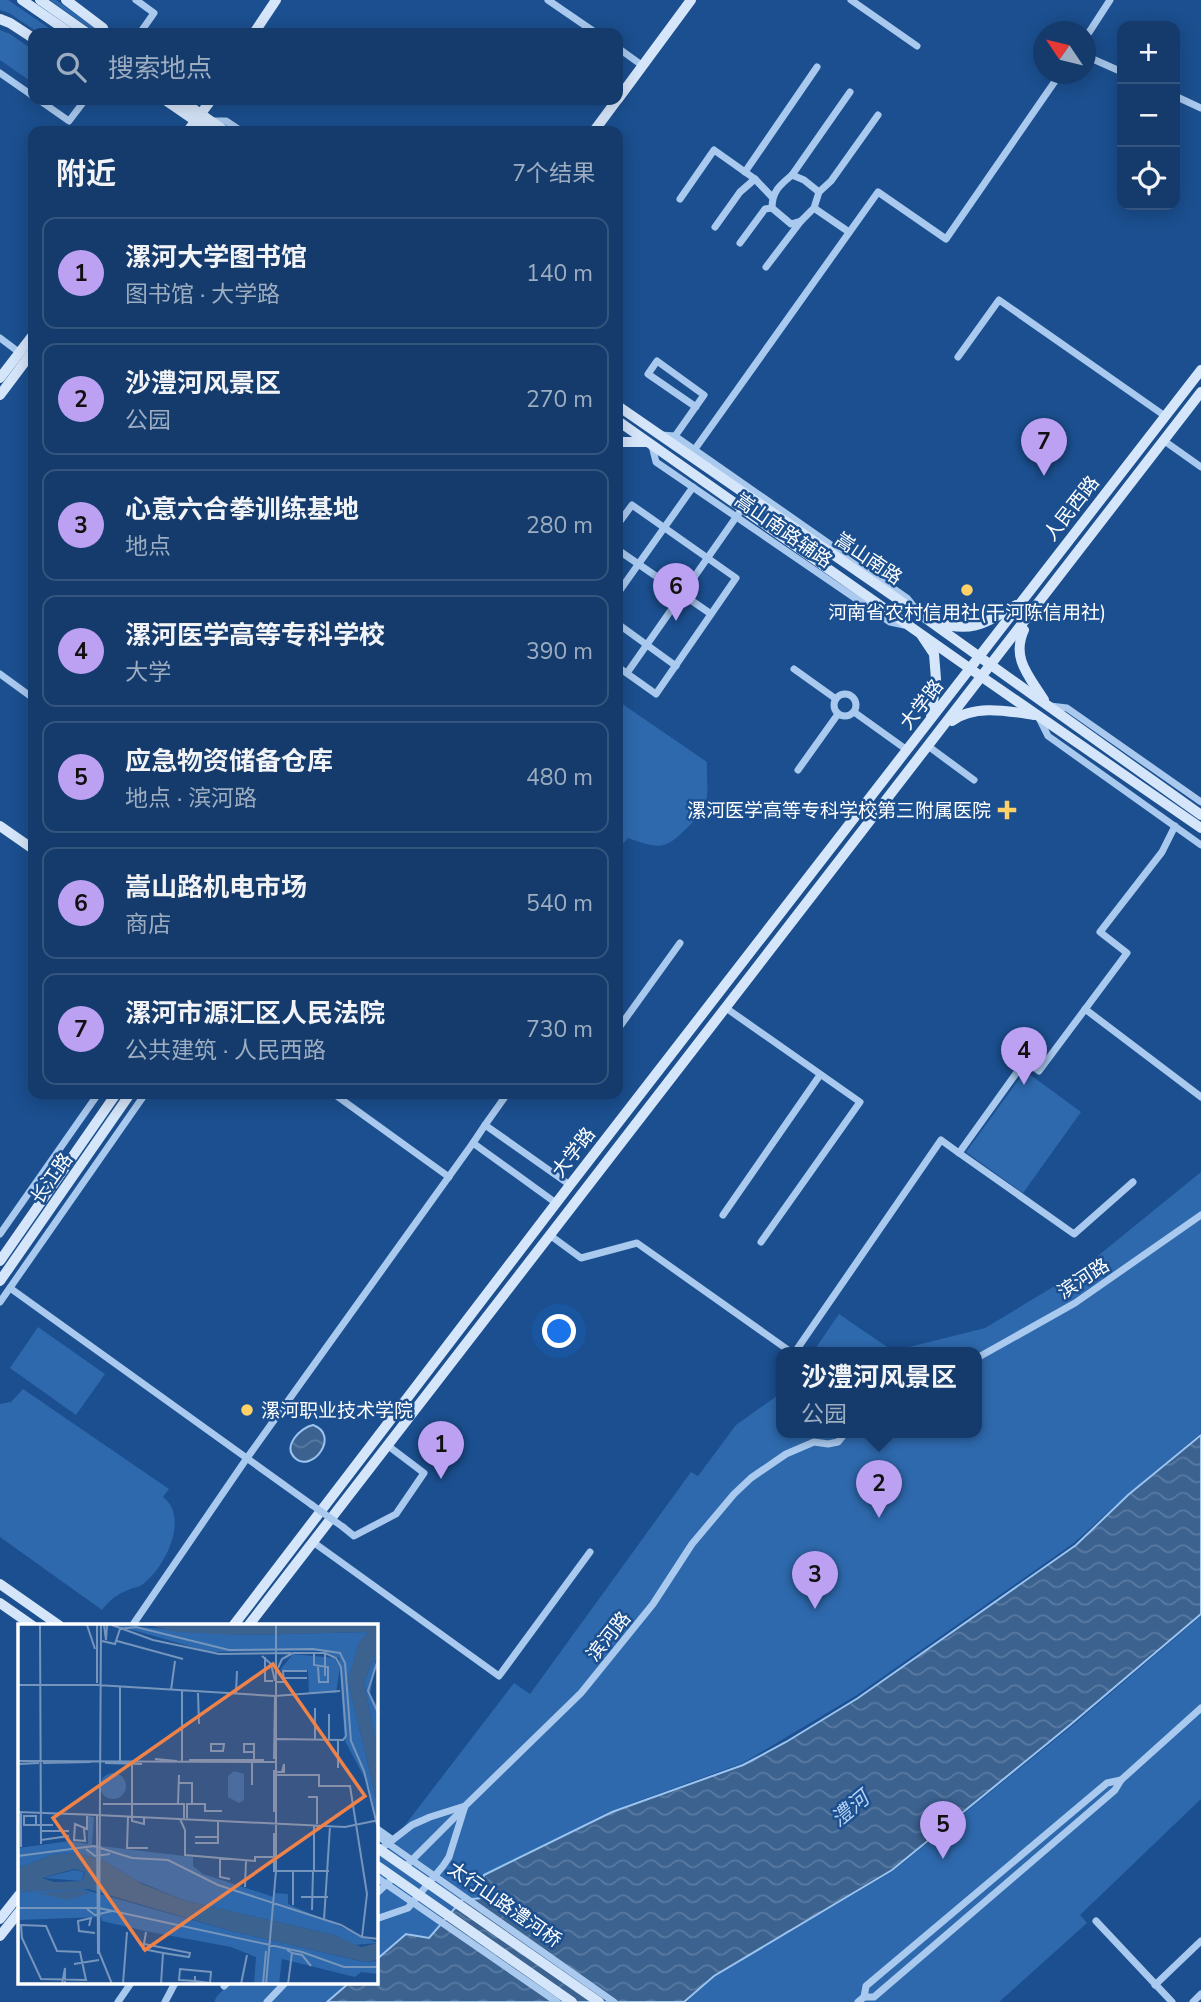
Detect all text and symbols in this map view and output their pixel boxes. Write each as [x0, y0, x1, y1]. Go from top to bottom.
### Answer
north arrow [1033, 21, 1096, 84]
map controls [1117, 21, 1180, 210]
button: + [1117, 21, 1180, 84]
search box [28, 28, 623, 105]
icon: search [52, 48, 90, 86]
text: 搜索地点 [108, 51, 212, 86]
button: − [1117, 84, 1180, 147]
button: locate [1117, 147, 1180, 210]
text: 附近 [56, 154, 116, 195]
text: 7个结果 [512, 158, 595, 189]
text: 漯河大学图书馆 [125, 240, 307, 275]
text: 1 [74, 258, 88, 289]
text: 140 m [526, 258, 593, 289]
text: 图书馆 · 大学路 [125, 279, 280, 310]
text: 沙澧河风景区 [125, 366, 281, 401]
text: 2 [74, 384, 88, 415]
text: 270 m [526, 384, 593, 415]
text: 公园 [125, 405, 171, 436]
pin: 7 [1021, 418, 1067, 476]
street label: 人民西路 [1038, 471, 1105, 547]
street label: 嵩山南路辅路 [729, 487, 838, 574]
text: 心意六合拳训练基地 [125, 492, 359, 527]
text: 3 [74, 510, 88, 541]
text: 280 m [526, 510, 593, 541]
street label: 嵩山南路 [830, 527, 907, 591]
text: 地点 [125, 531, 171, 562]
pin: 6 [653, 563, 699, 621]
marker: 河南省农村信用社(干河陈信用社) [959, 582, 975, 598]
place label: 河南省农村信用社(干河陈信用社) [828, 600, 1106, 626]
text: 漯河医学高等专科学校 [125, 618, 385, 653]
text: 4 [74, 636, 88, 667]
text: 390 m [526, 636, 593, 667]
text: 大学 [125, 657, 171, 688]
street label: 大学路 [894, 674, 950, 735]
text: 应急物资储备仓库 [125, 744, 333, 779]
text: 5 [74, 762, 88, 793]
text: 480 m [526, 762, 593, 793]
text: 地点 · 滨河路 [125, 783, 257, 814]
place label: 漯河医学高等专科学校第三附属医院 [687, 798, 991, 824]
marker: 漯河医学高等专科学校第三附属医院 [997, 800, 1017, 820]
text: 嵩山路机电市场 [125, 870, 307, 905]
text: 6 [74, 888, 88, 919]
text: 540 m [526, 888, 593, 919]
text: 商店 [125, 909, 171, 940]
text: 漯河市源汇区人民法院 [125, 996, 385, 1031]
text: 7 [74, 1014, 88, 1045]
text: 730 m [526, 1014, 593, 1045]
pin: 4 [1001, 1027, 1047, 1085]
text: 公共建筑 · 人民西路 [125, 1035, 326, 1066]
street label: 大学路 [546, 1122, 602, 1183]
street label: 长江路 [25, 1148, 79, 1209]
street label: 滨河路 [1053, 1252, 1115, 1305]
your location [542, 1314, 576, 1348]
popup [776, 1347, 982, 1438]
text: 沙澧河风景区 [801, 1360, 957, 1395]
place label: 漯河职业技术学院 [261, 1398, 413, 1424]
text: 公园 [801, 1399, 847, 1430]
marker: 漯河职业技术学院 [239, 1402, 255, 1418]
pin: 1 [418, 1421, 464, 1479]
pin: 2 [856, 1460, 902, 1518]
pin: 3 [792, 1551, 838, 1609]
street label: 滨河路 [581, 1606, 637, 1667]
inset map [18, 1624, 378, 1984]
water label: 澧河 [825, 1782, 878, 1833]
pin: 5 [920, 1801, 966, 1859]
street label: 太行山路澧河桥 [442, 1856, 566, 1954]

